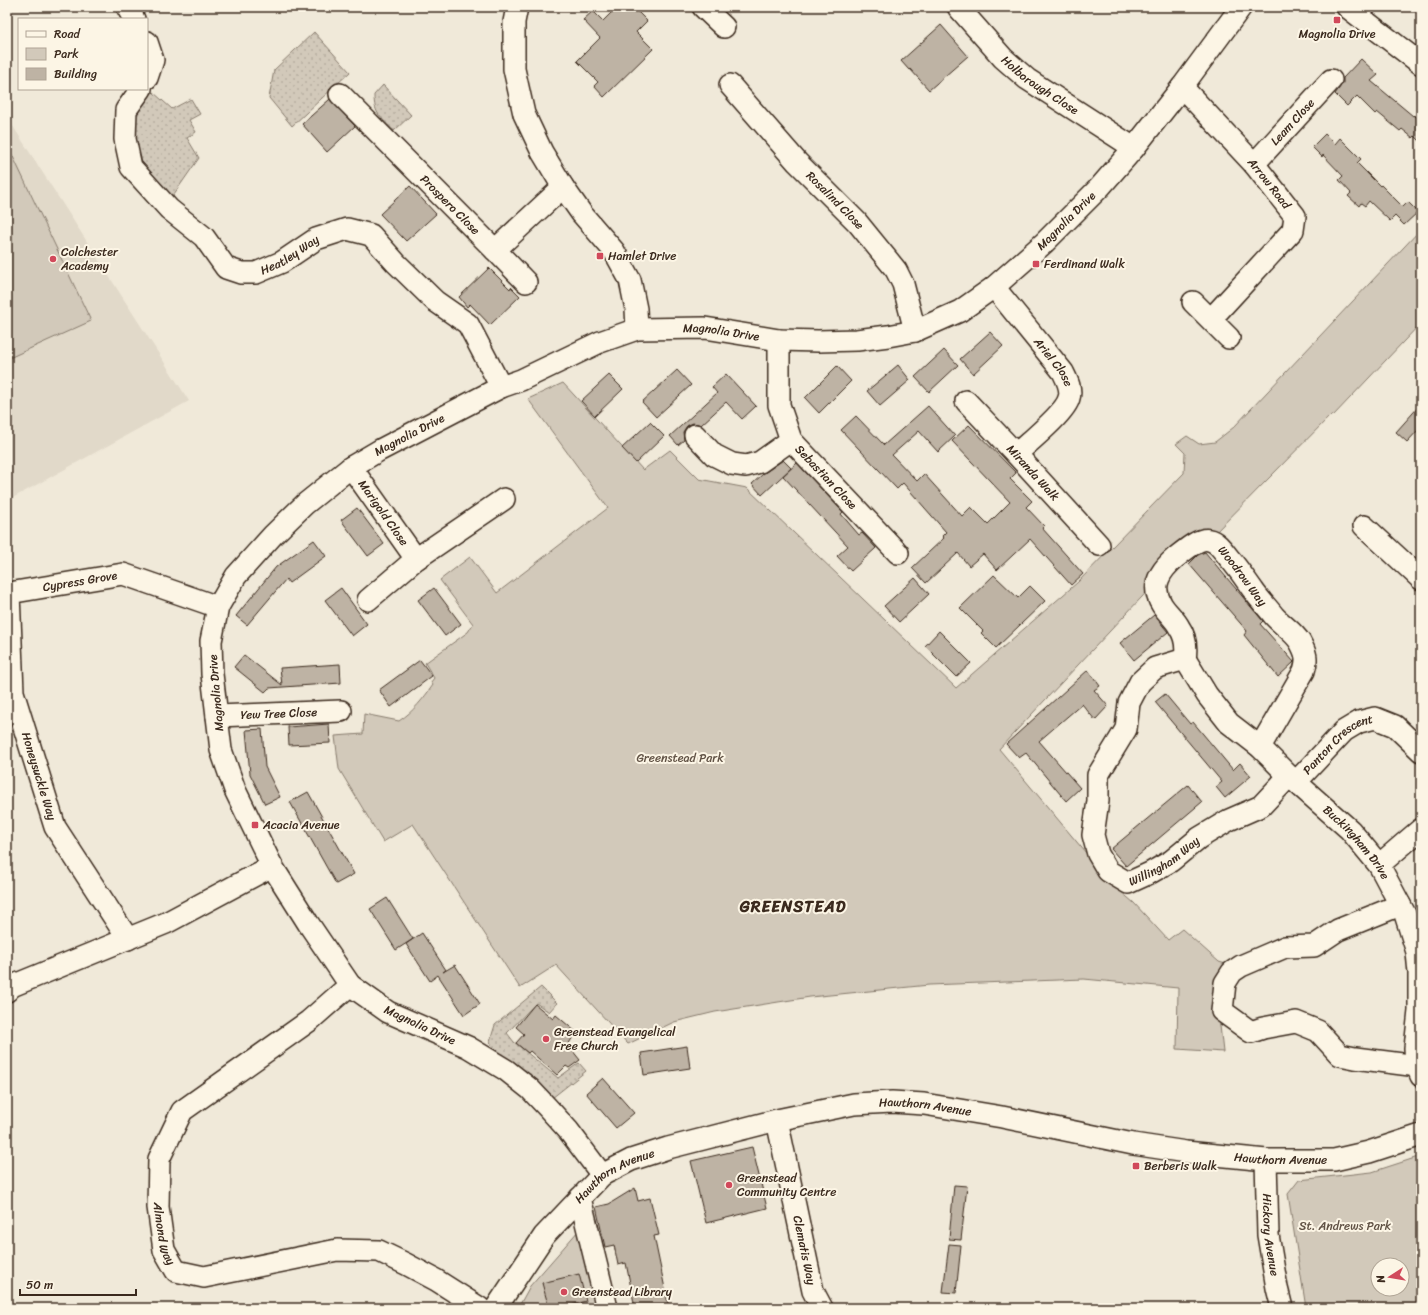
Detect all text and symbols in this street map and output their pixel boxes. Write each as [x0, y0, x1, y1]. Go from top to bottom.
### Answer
marker: Magnolia Drive [1332, 15, 1342, 25]
legend [18, 18, 148, 90]
text: Road [54, 23, 81, 45]
place label: Magnolia Drive [1298, 23, 1376, 45]
text: Park [54, 43, 79, 65]
street label: Holborough Close [996, 50, 1084, 121]
text: Building [54, 63, 97, 85]
street label: Leam Close [1265, 93, 1320, 151]
street label: Arrow Road [1241, 151, 1298, 215]
street label: Rosalind Close [801, 166, 870, 234]
street label: Prospero Close [414, 169, 485, 240]
street label: Magnolia Drive [1031, 186, 1101, 256]
street label: Heatley Way [257, 228, 324, 281]
place label: Colchester Academy [60, 241, 119, 277]
place label: Hamlet Drive [608, 245, 676, 267]
marker: Hamlet Drive [595, 251, 605, 261]
place label: Ferdinand Walk [1044, 253, 1125, 275]
marker: Colchester Academy [48, 254, 58, 264]
marker: Ferdinand Walk [1031, 259, 1041, 269]
street label: Magnolia Drive [683, 317, 761, 348]
street label: Ariel Close [1027, 332, 1079, 390]
street label: Magnolia Drive [370, 407, 449, 462]
street label: Sebastian Close [789, 439, 863, 515]
street label: Miranda Walk [1001, 439, 1065, 507]
street label: Marigold Close [352, 475, 415, 551]
street label: Woodrow Way [1212, 541, 1273, 612]
street label: Cypress Grove [41, 564, 119, 598]
street label: Magnolia Drive [202, 653, 230, 732]
street label: Yew Tree Close [240, 701, 318, 726]
street label: Panton Crescent [1297, 708, 1375, 780]
street label: Honeysuckle Way [15, 729, 63, 824]
park label: Greenstead Park [636, 747, 724, 769]
street label: Buckingham Drive [1318, 800, 1396, 884]
place label: Acacia Avenue [262, 814, 340, 836]
marker: Acacia Avenue [250, 820, 260, 830]
street label: Willingham Way [1125, 830, 1205, 892]
district label: GREENSTEAD [739, 892, 846, 921]
street label: Magnolia Drive [380, 999, 460, 1051]
place label: Greenstead Evangelical Free Church [554, 1021, 676, 1057]
marker: Greenstead Evangelical Free Church [541, 1034, 551, 1044]
street label: Hawthorn Avenue [878, 1091, 973, 1123]
street label: Hawthorn Avenue [569, 1142, 658, 1209]
street label: Hawthorn Avenue [1233, 1146, 1327, 1171]
place label: Berberis Walk [1144, 1155, 1217, 1177]
marker: Berberis Walk [1131, 1161, 1141, 1171]
place label: Greenstead Community Centre [737, 1167, 836, 1203]
marker: Greenstead Community Centre [724, 1180, 734, 1190]
street label: Hickory Avenue [1256, 1193, 1286, 1278]
street label: Almond Way [147, 1201, 182, 1270]
street label: Clematis Way [786, 1213, 823, 1288]
park label: St. Andrews Park [1299, 1215, 1392, 1237]
north arrow [1370, 1257, 1410, 1297]
scale bar [20, 1271, 136, 1297]
text: N [1371, 1273, 1391, 1286]
text: 50 m [26, 1274, 53, 1296]
place label: Greenstead Library [572, 1281, 673, 1303]
marker: Greenstead Library [559, 1287, 569, 1297]

